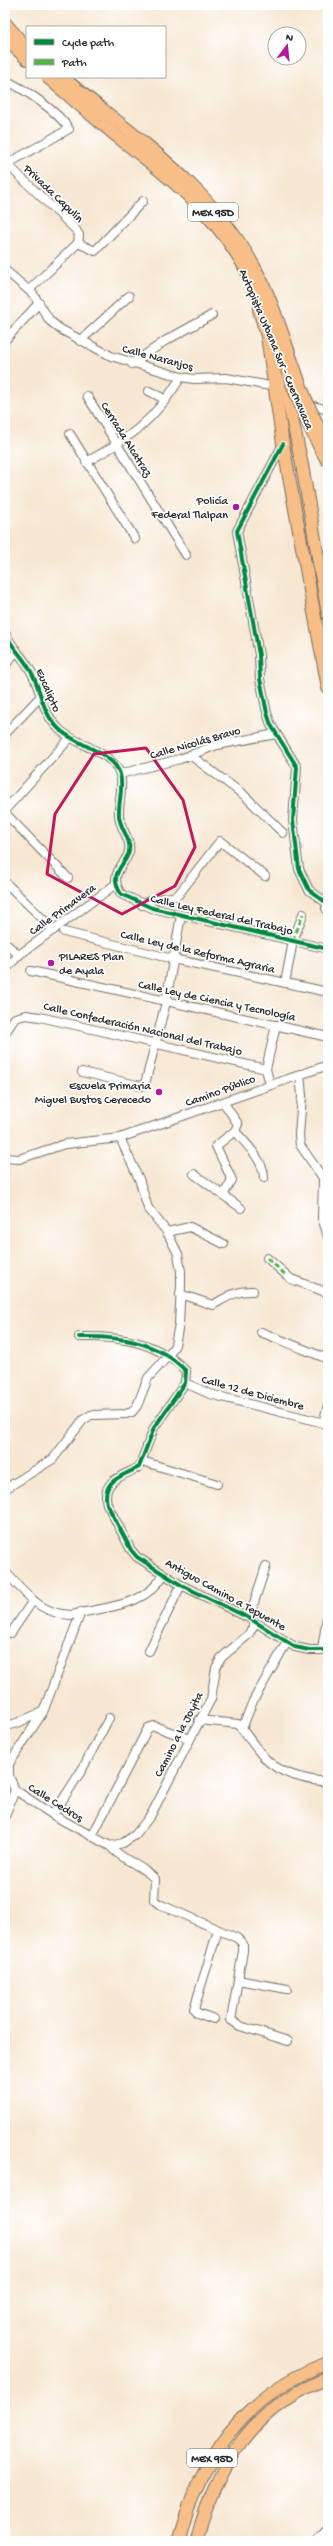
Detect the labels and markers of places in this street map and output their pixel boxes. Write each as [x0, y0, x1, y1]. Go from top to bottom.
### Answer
place label: Policía Federal Tlalpan [150, 495, 228, 523]
marker: Policía Federal Tlalpan [231, 502, 241, 512]
place label: PILARES Plan de Ayala [58, 951, 124, 979]
marker: PILARES Plan de Ayala [46, 958, 56, 968]
place label: Escuela Primaria Miguel Bustos Cerecedo [35, 1080, 151, 1108]
marker: Escuela Primaria Miguel Bustos Cerecedo [154, 1087, 164, 1097]

